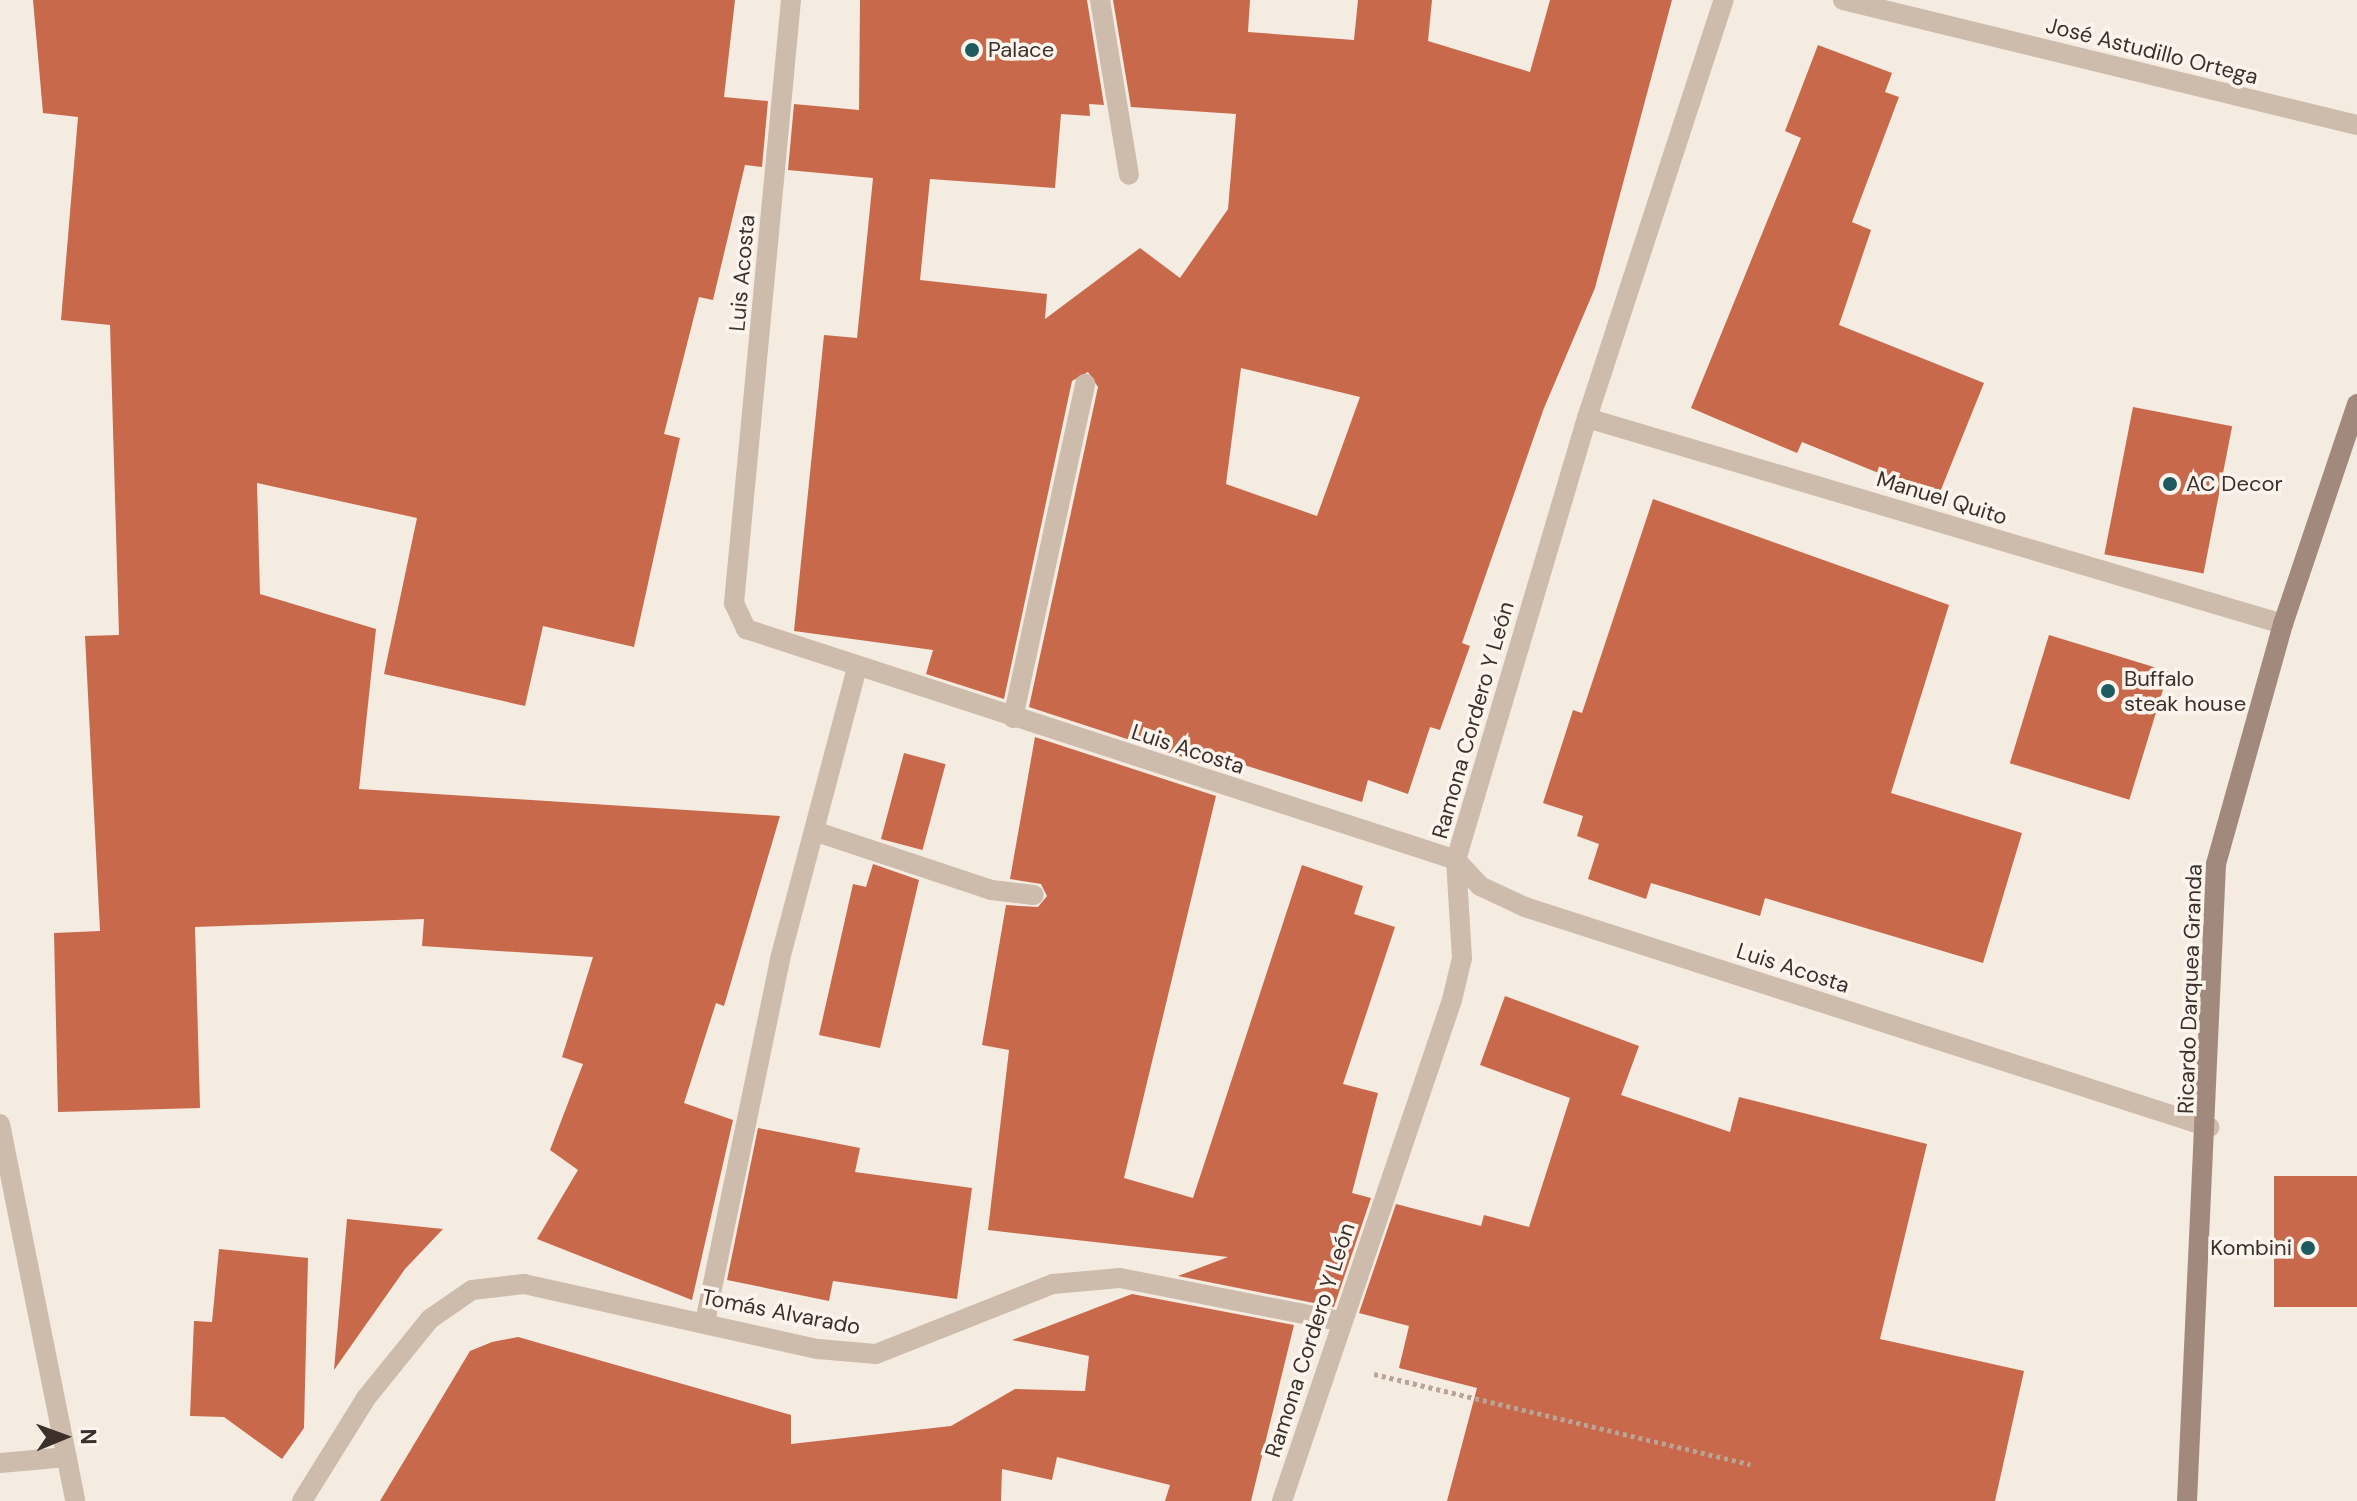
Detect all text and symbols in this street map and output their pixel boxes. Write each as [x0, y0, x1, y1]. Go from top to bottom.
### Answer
street label: José Astudillo Ortega [2043, 12, 2261, 90]
place label: Palace [988, 37, 1054, 63]
marker: Palace [963, 41, 981, 59]
street label: Luis Acosta [724, 213, 760, 333]
street label: Manuel Quito [1873, 466, 2011, 530]
place label: AC Decor [2186, 471, 2283, 497]
marker: AC Decor [2161, 475, 2179, 493]
street label: Ramona Cordero Y León [1427, 599, 1519, 841]
place label: Buffalo steak house [2124, 665, 2246, 716]
marker: Buffalo steak house [2099, 682, 2117, 700]
street label: Luis Acosta [1128, 718, 1248, 780]
street label: Ricardo Darquea Granda [2172, 864, 2208, 1114]
street label: Luis Acosta [1733, 937, 1853, 999]
street label: Ramona Cordero Y León [1260, 1219, 1360, 1461]
place label: Kombini [2210, 1235, 2292, 1261]
marker: Kombini [2299, 1239, 2317, 1257]
street label: Tomás Alvarado [699, 1284, 863, 1340]
north arrow [24, 1397, 104, 1477]
text: N [74, 1428, 103, 1445]

